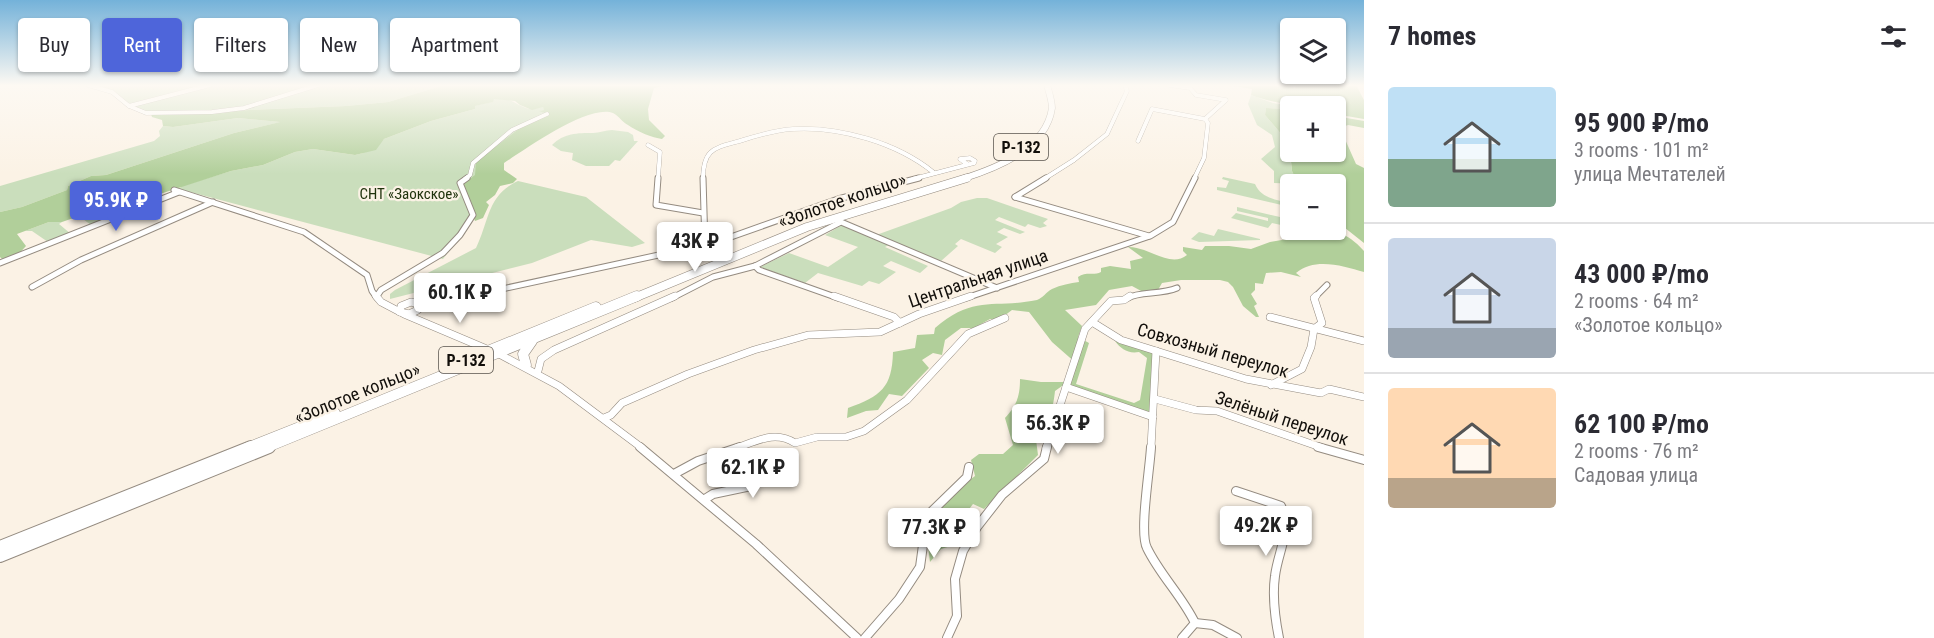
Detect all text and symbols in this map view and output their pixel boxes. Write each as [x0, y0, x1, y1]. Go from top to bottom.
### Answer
chip: Buy [18, 18, 90, 72]
chip: Rent [102, 18, 182, 72]
chip: Filters [194, 18, 288, 72]
chip: New [300, 18, 378, 72]
chip: Apartment [390, 18, 520, 72]
map controls [1280, 18, 1346, 240]
button: layers [1280, 18, 1346, 84]
icon: filters [1877, 20, 1910, 53]
text: 7 homes [1388, 21, 1476, 51]
button: + [1280, 96, 1346, 162]
text: 95 900 ₽/mo [1574, 108, 1709, 138]
icon: home [1436, 111, 1508, 183]
road number: Р-132 [994, 134, 1048, 160]
text: 3 rooms · 101 m² [1574, 138, 1709, 162]
text: улица Мечтателей [1574, 162, 1726, 186]
street label: «Золотое кольцо» [775, 168, 909, 232]
button: − [1280, 174, 1346, 240]
pin: 95.9K ₽ [61, 181, 171, 232]
park label: СНТ «Заокское» [359, 185, 459, 203]
text: 95.9K ₽ [84, 188, 148, 212]
pin: 43K ₽ [653, 222, 737, 273]
text: 43K ₽ [671, 229, 719, 253]
street label: Центральная улица [905, 244, 1051, 312]
text: 43 000 ₽/mo [1574, 259, 1709, 289]
icon: home [1436, 262, 1508, 334]
pin: 60.1K ₽ [405, 273, 515, 324]
text: 60.1K ₽ [428, 280, 492, 304]
text: 2 rooms · 64 m² [1574, 289, 1699, 313]
text: «Золотое кольцо» [1574, 313, 1723, 337]
street label: Совхозный переулок [1135, 318, 1291, 382]
road number: Р-132 [439, 347, 493, 373]
street label: «Золотое кольцо» [291, 358, 423, 428]
street label: Зелёный переулок [1213, 387, 1352, 450]
pin: 56.3K ₽ [1003, 404, 1113, 455]
text: 62 100 ₽/mo [1574, 409, 1709, 439]
text: 56.3K ₽ [1026, 411, 1090, 435]
icon: home [1436, 412, 1508, 484]
text: 2 rooms · 76 m² [1574, 439, 1699, 463]
pin: 62.1K ₽ [698, 448, 808, 499]
text: 62.1K ₽ [721, 455, 785, 479]
text: Садовая улица [1574, 463, 1698, 487]
pin: 49.2K ₽ [1211, 506, 1321, 557]
pin: 77.3K ₽ [879, 508, 989, 559]
text: 49.2K ₽ [1234, 513, 1298, 537]
text: 77.3K ₽ [902, 515, 966, 539]

